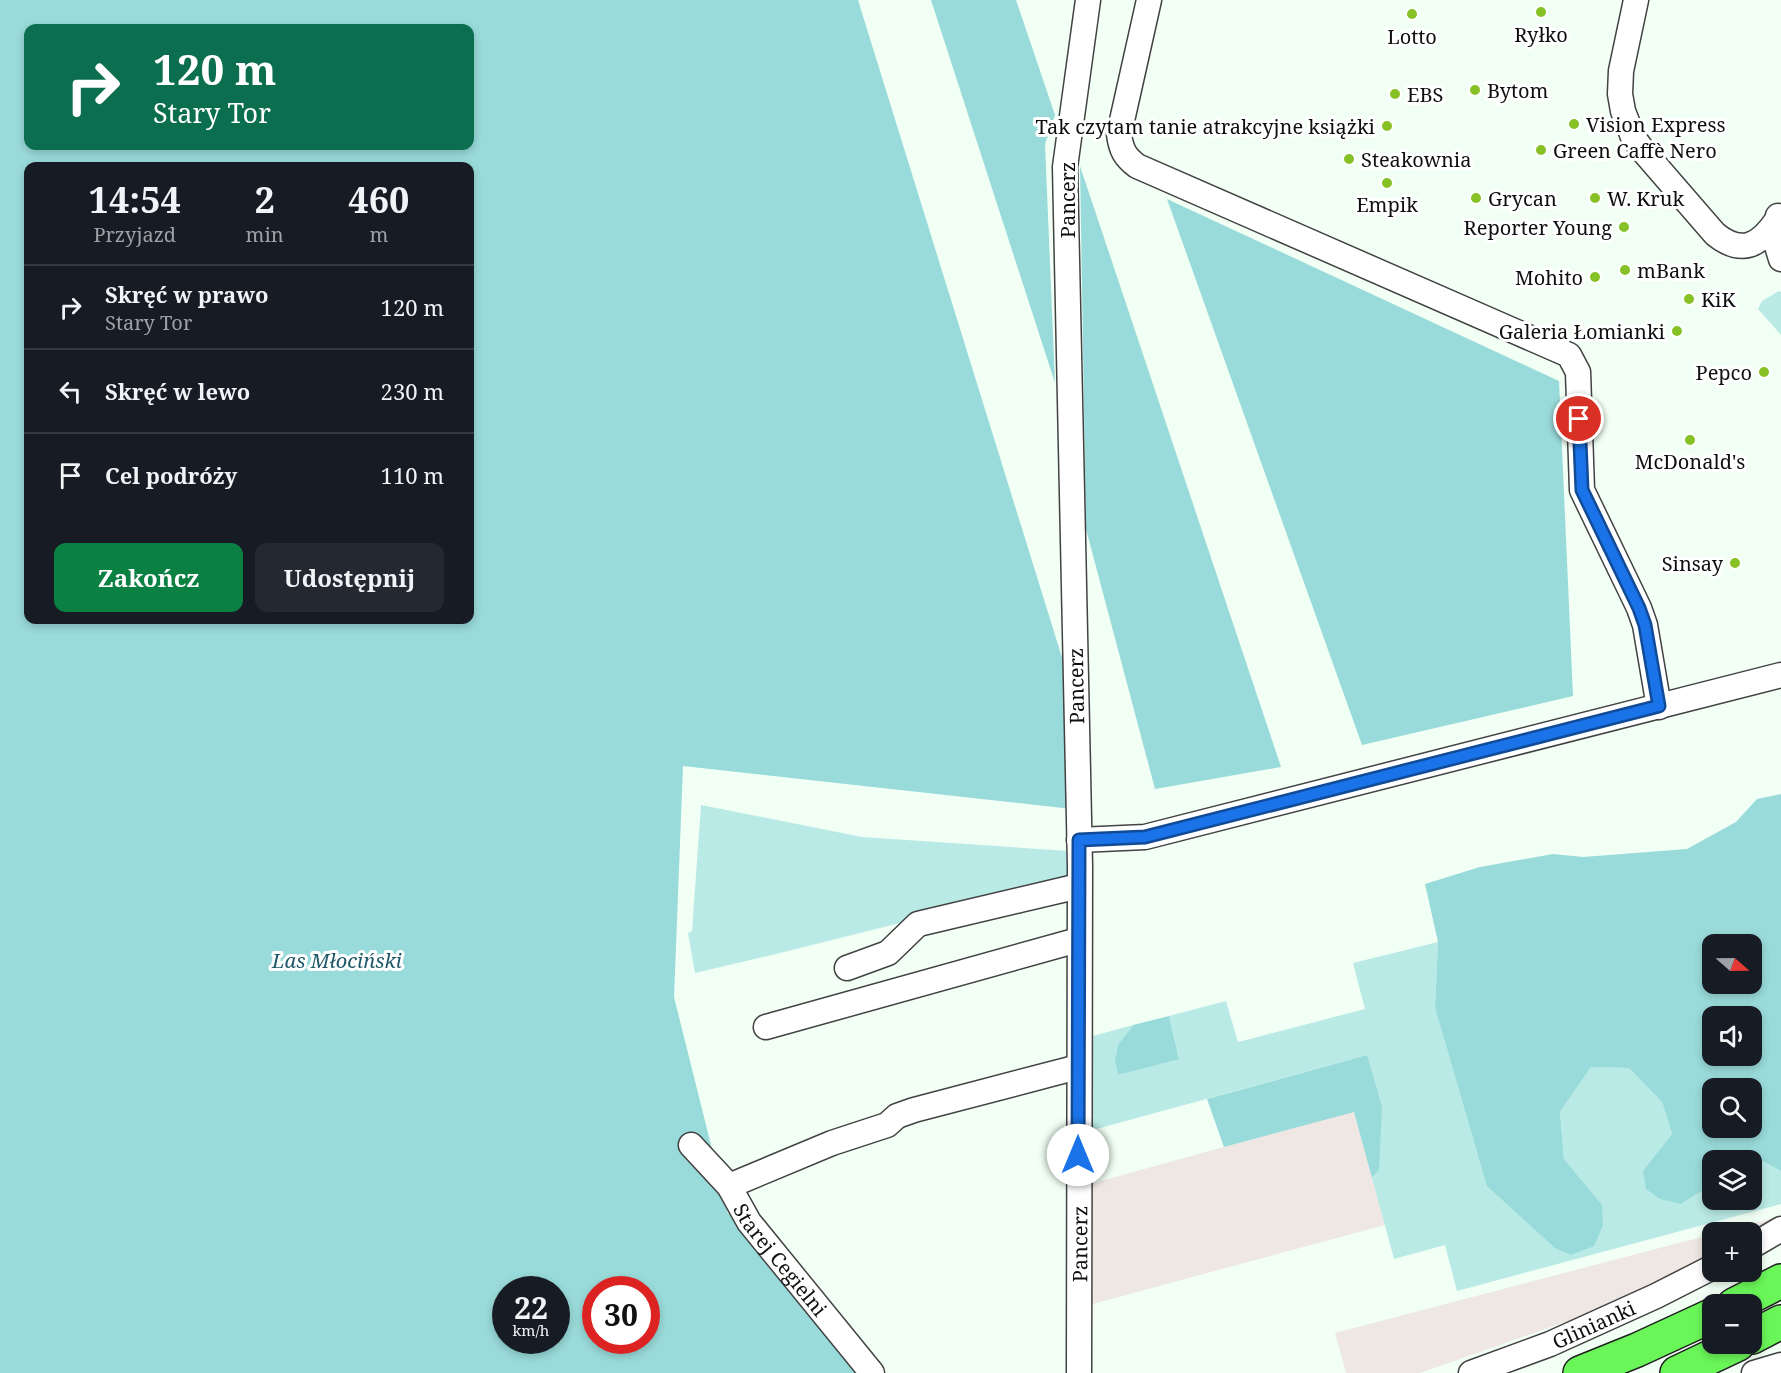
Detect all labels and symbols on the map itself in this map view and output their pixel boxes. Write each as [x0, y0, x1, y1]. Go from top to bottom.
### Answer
marker: Ryłko [1534, 5, 1548, 19]
marker: Lotto [1405, 7, 1419, 21]
place label: Ryłko [1514, 21, 1568, 48]
place label: Lotto [1387, 23, 1437, 50]
place label: Bytom [1487, 77, 1549, 104]
place label: EBS [1407, 81, 1443, 108]
marker: Bytom [1468, 83, 1482, 97]
marker: EBS [1388, 87, 1402, 101]
place label: Vision Express [1586, 111, 1725, 138]
place label: Tak czytam tanie atrakcyjne książki [1035, 113, 1376, 140]
marker: Vision Express [1567, 117, 1581, 131]
marker: Tak czytam tanie atrakcyjne książki [1380, 119, 1394, 133]
place label: Green Caffè Nero [1553, 137, 1717, 164]
marker: Green Caffè Nero [1534, 143, 1548, 157]
place label: Steakownia [1361, 146, 1472, 173]
marker: Steakownia [1342, 152, 1356, 166]
street label: Pancerz [1054, 162, 1081, 238]
marker: Empik [1380, 176, 1394, 190]
place label: Grycan [1488, 185, 1557, 212]
place label: W. Kruk [1607, 185, 1684, 212]
place label: Empik [1356, 191, 1418, 218]
marker: Grycan [1469, 191, 1483, 205]
marker: W. Kruk [1588, 191, 1602, 205]
place label: Reporter Young [1464, 214, 1612, 241]
marker: Reporter Young [1617, 220, 1631, 234]
place label: mBank [1637, 257, 1705, 284]
marker: mBank [1618, 263, 1632, 277]
place label: Mohito [1515, 264, 1583, 291]
marker: Mohito [1588, 270, 1602, 284]
place label: KiK [1701, 286, 1736, 313]
marker: KiK [1682, 292, 1696, 306]
place label: Galeria Łomianki [1499, 318, 1666, 345]
marker: Galeria Łomianki [1670, 324, 1684, 338]
place label: Pepco [1696, 359, 1752, 386]
marker: Pepco [1757, 365, 1771, 379]
pin [1553, 393, 1604, 444]
marker: McDonald's [1683, 433, 1697, 447]
place label: McDonald's [1635, 448, 1745, 475]
place label: Sinsay [1662, 550, 1724, 577]
marker: Sinsay [1728, 556, 1742, 570]
street label: Pancerz [1062, 648, 1090, 724]
north arrow [1702, 934, 1762, 994]
park label: Las Młociński [271, 947, 402, 974]
position arrow [1046, 1123, 1110, 1187]
street label: Starej Cegielni [728, 1198, 834, 1322]
street label: Pancerz [1066, 1206, 1093, 1282]
speed limit sign: 30 [582, 1276, 660, 1354]
street label: Glinianki [1548, 1293, 1640, 1355]

